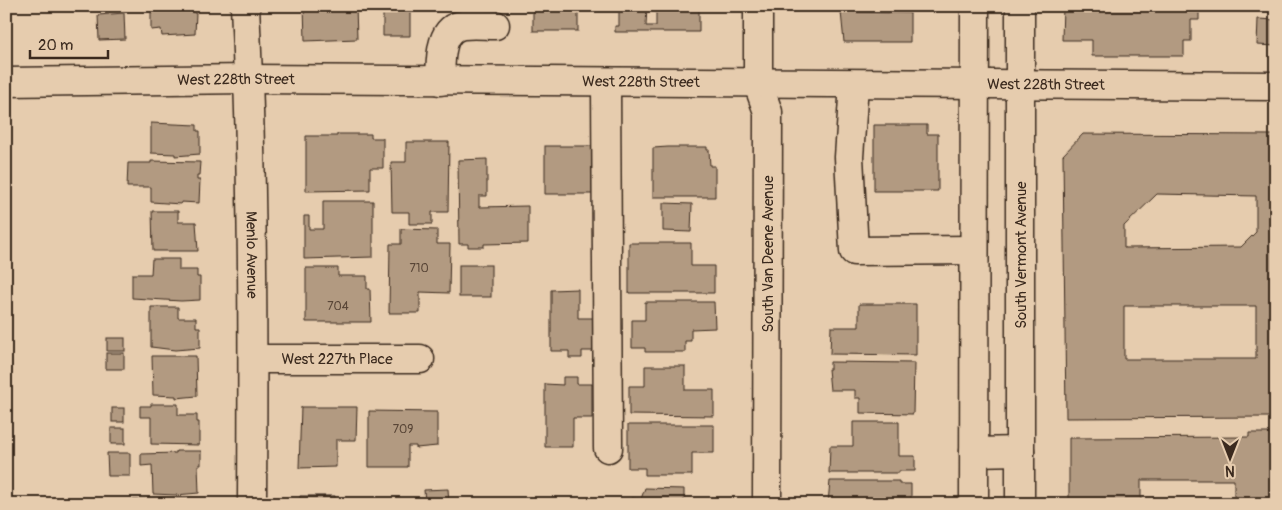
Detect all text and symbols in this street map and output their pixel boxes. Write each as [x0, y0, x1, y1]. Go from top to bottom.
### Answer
scale bar [30, 28, 108, 60]
text: 20 m [38, 36, 73, 55]
street label: West 228th Street [177, 70, 296, 90]
street label: West 228th Street [582, 72, 701, 92]
street label: West 228th Street [987, 75, 1106, 95]
street label: South Van Deene Avenue [759, 175, 778, 333]
street label: South Vermont Avenue [1012, 181, 1031, 329]
street label: Menlo Avenue [241, 211, 261, 299]
house number: 710 [409, 261, 429, 276]
house number: 704 [327, 299, 349, 314]
street label: West 227th Place [281, 350, 393, 369]
house number: 709 [393, 422, 413, 437]
north arrow [1204, 432, 1254, 482]
text: N [1225, 462, 1235, 479]

